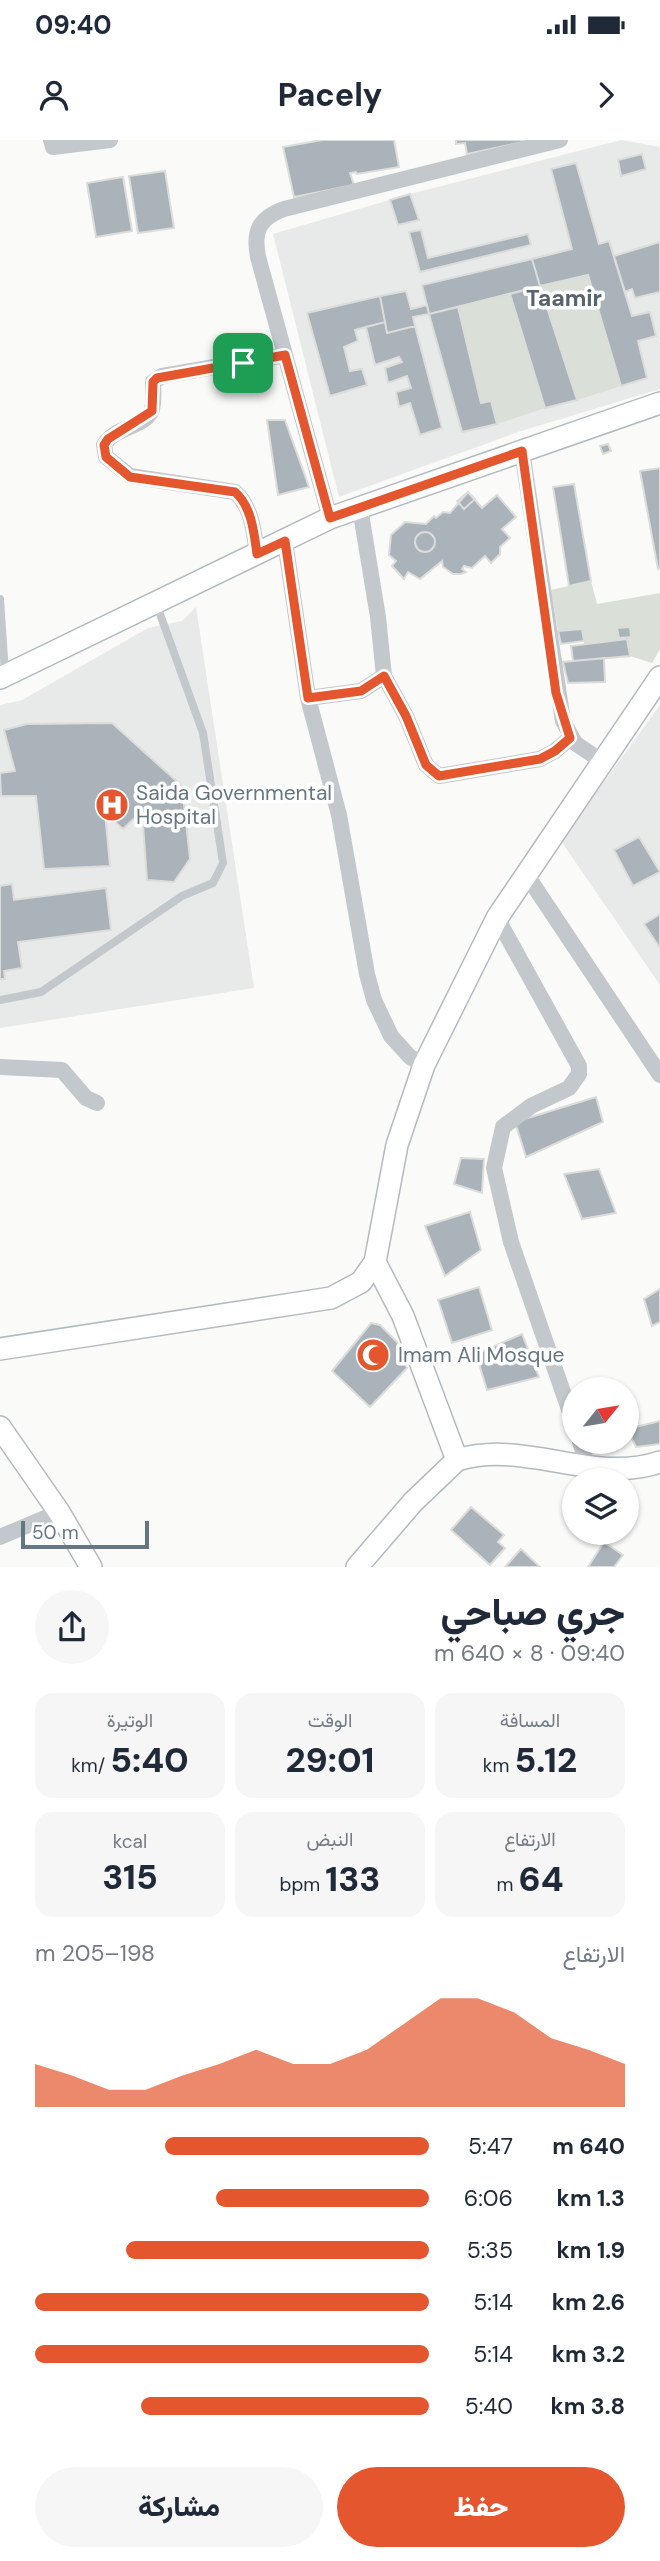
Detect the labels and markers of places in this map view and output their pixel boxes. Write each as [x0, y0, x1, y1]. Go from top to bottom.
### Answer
pin [213, 333, 273, 393]
place label: Saida Governmental Hospital [136, 779, 332, 831]
hospital icon: Saida Governmental Hospital [93, 786, 131, 824]
mosque icon: Imam Ali Mosque [354, 1336, 392, 1374]
place label: Imam Ali Mosque [398, 1341, 564, 1369]

